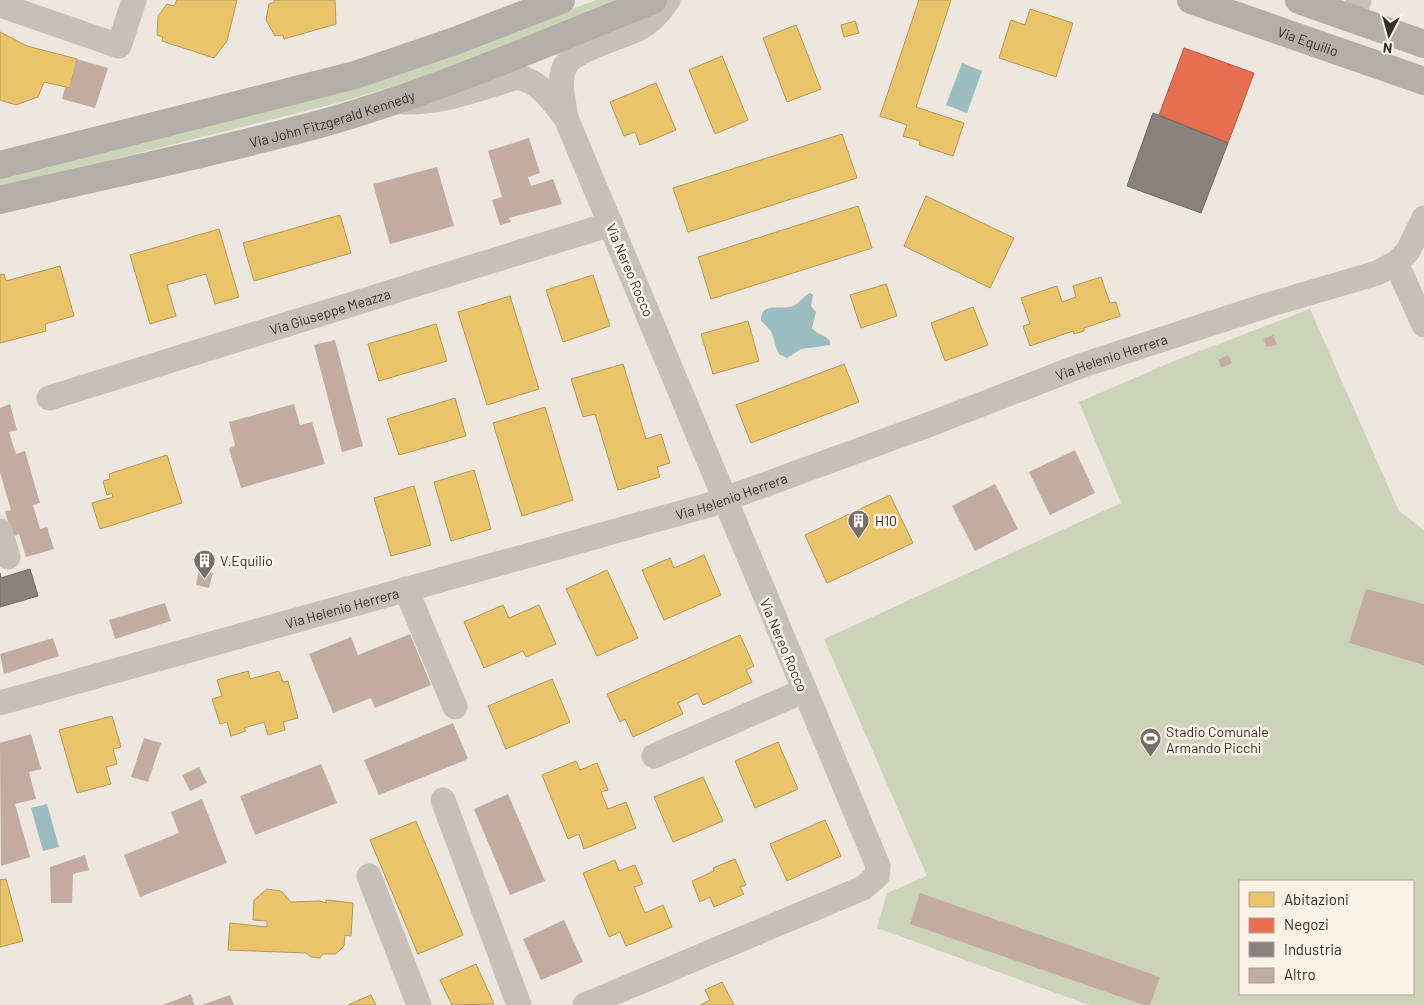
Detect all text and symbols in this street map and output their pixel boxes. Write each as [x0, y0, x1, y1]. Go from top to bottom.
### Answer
north arrow [1364, 10, 1414, 60]
street label: Via Equilio [1275, 22, 1341, 59]
text: N [1382, 39, 1393, 57]
street label: Via John Fitzgerald Kennedy [248, 86, 418, 150]
street label: Via Nereo Rocco [603, 221, 657, 319]
street label: Via Giuseppe Meazza [267, 284, 392, 338]
street label: Via Helenio Herrera [1053, 330, 1169, 383]
street label: Via Helenio Herrera [673, 469, 789, 523]
building icon: H10 [847, 508, 871, 539]
place label: H10 [875, 512, 897, 529]
building icon: V.Equilio [192, 548, 216, 579]
place label: V.Equilio [220, 552, 273, 569]
street label: Via Helenio Herrera [283, 584, 401, 631]
street label: Via Nereo Rocco [757, 596, 811, 694]
place label: Stadio Comunale Armando Picchi [1166, 723, 1269, 756]
sports icon: Stadio Comunale Armando Picchi [1138, 727, 1162, 758]
legend [1239, 880, 1414, 995]
text: Abitazioni [1284, 890, 1349, 908]
text: Negozi [1284, 915, 1329, 933]
text: Industria [1284, 940, 1342, 958]
text: Altro [1284, 965, 1316, 983]

